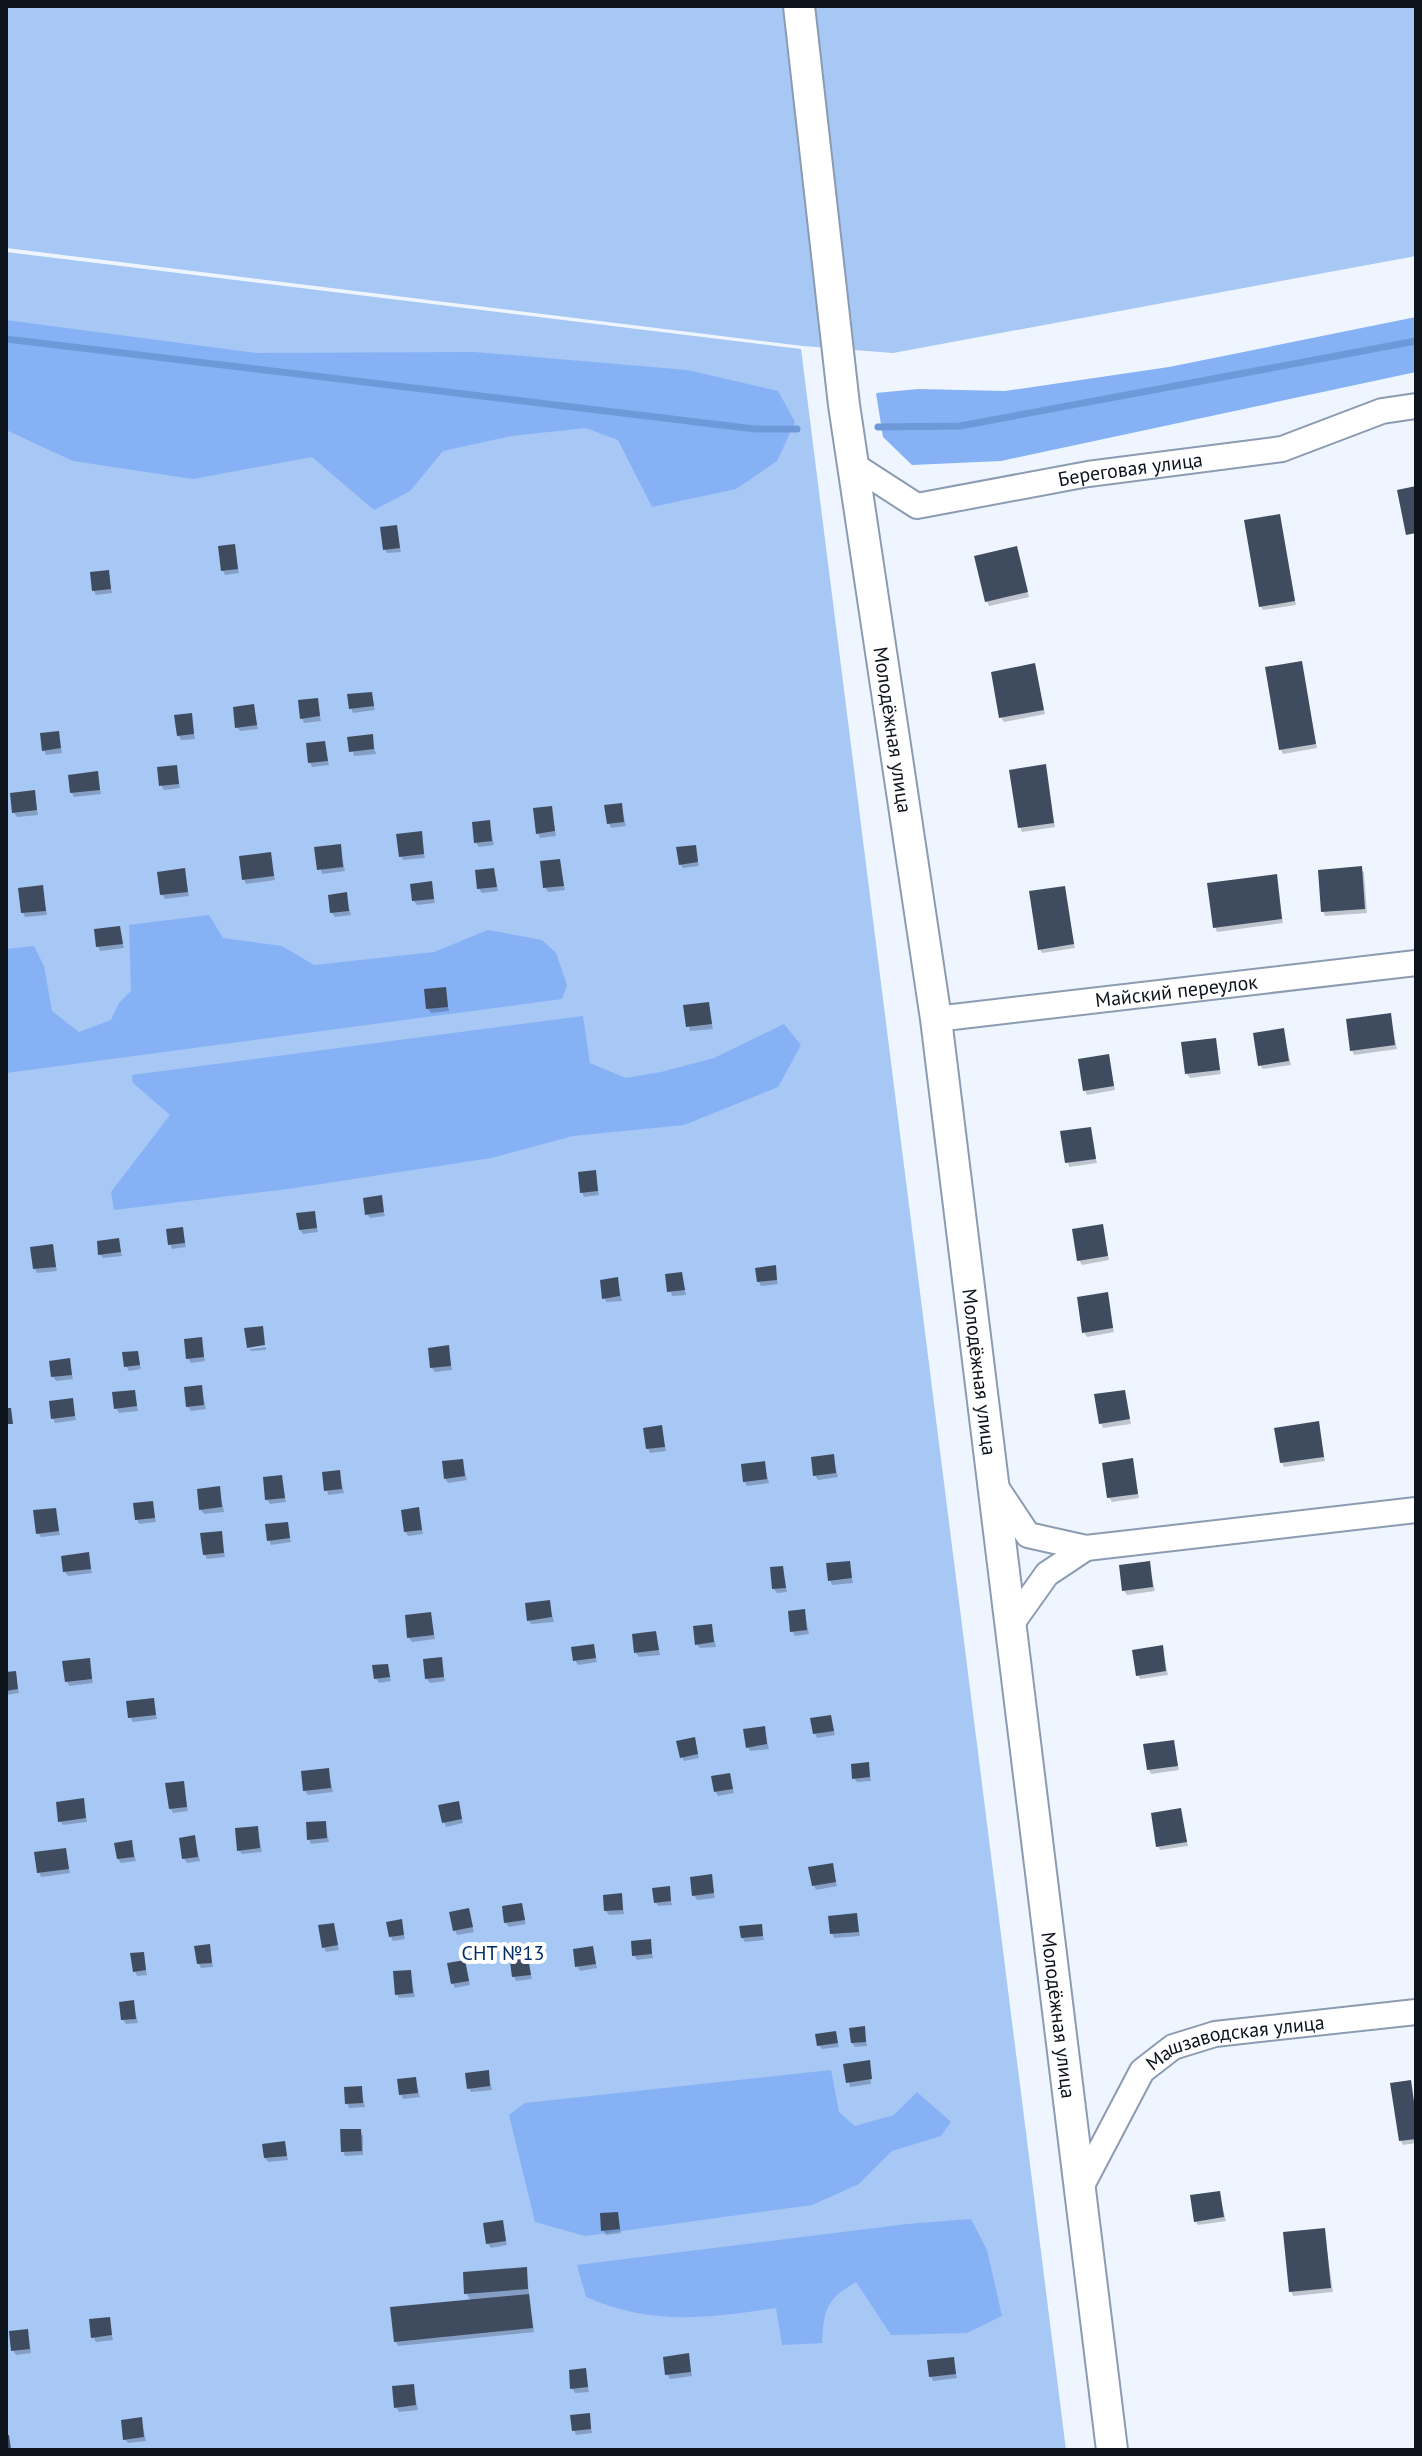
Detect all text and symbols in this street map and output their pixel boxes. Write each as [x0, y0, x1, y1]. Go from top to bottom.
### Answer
street label: Береговая улица [1056, 446, 1204, 492]
street label: Молодёжная улица [867, 645, 918, 815]
street label: Майский переулок [1094, 969, 1259, 1013]
street label: Молодёжная улица [956, 1287, 1003, 1457]
street label: Молодёжная улица [1035, 1930, 1082, 2100]
park label: СНТ №13 [462, 1940, 544, 1966]
street label: Машзаводская улица [1141, 2009, 1326, 2076]

